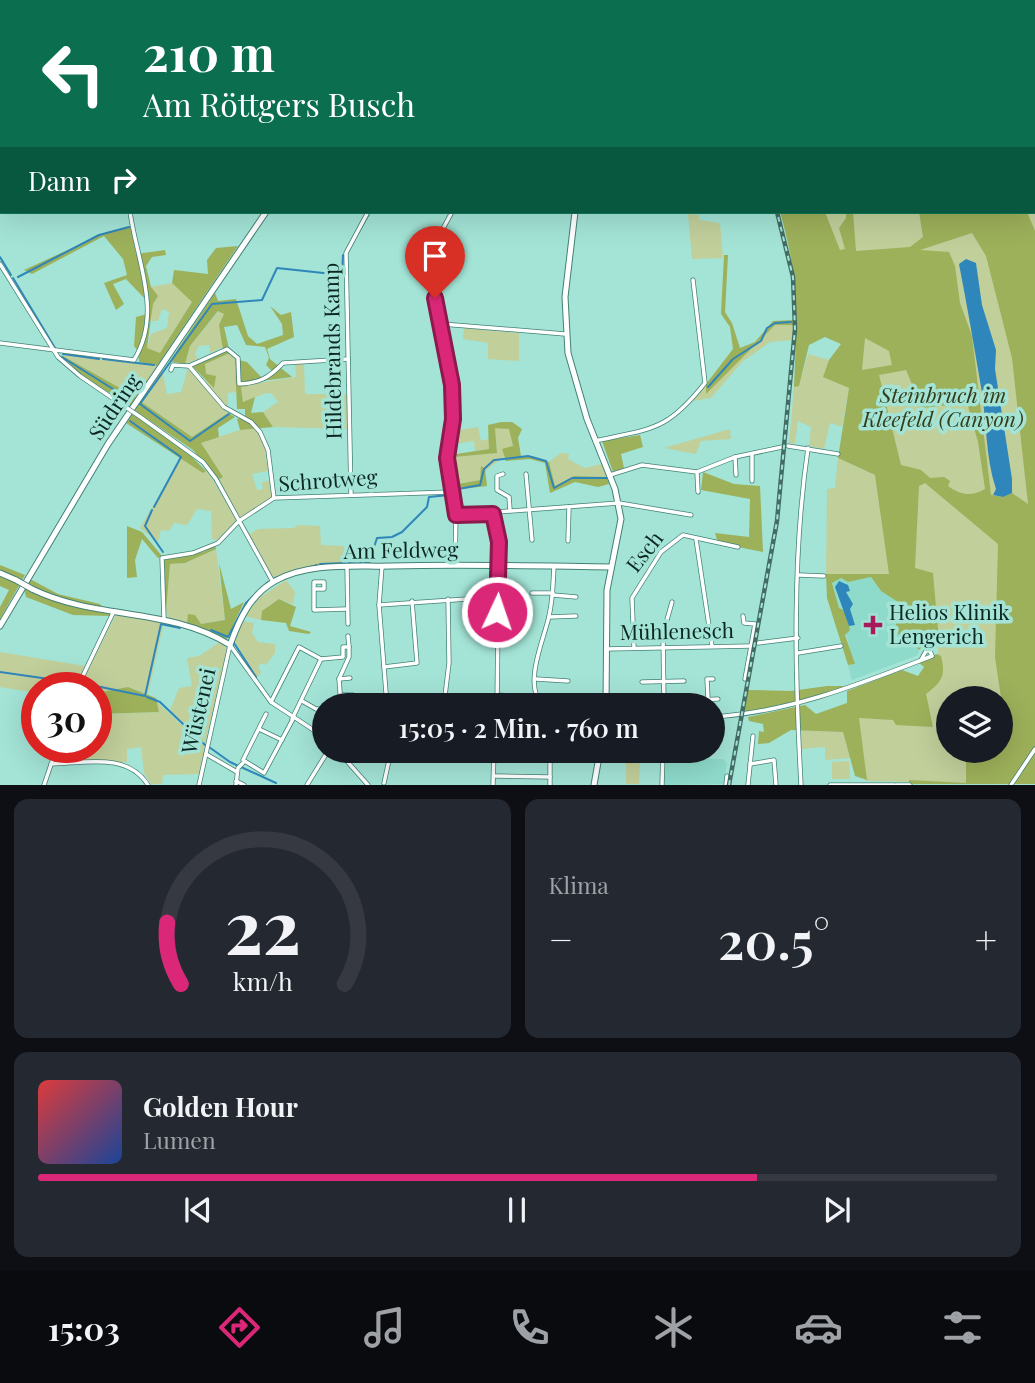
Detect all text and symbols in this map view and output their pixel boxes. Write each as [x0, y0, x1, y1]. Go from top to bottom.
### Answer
text: 210 m [143, 19, 275, 84]
icon: left [28, 28, 119, 119]
text: Am Röttgers Busch [143, 82, 415, 125]
icon: right [105, 161, 143, 199]
text: Dann [28, 163, 91, 198]
pin [405, 226, 465, 298]
icon: arrive [416, 237, 454, 275]
street label: Hildebrands Kamp [315, 262, 347, 440]
street label: Südring [81, 367, 146, 445]
park label: Steinbruch im Kleefeld (Canyon) [861, 380, 1024, 432]
street label: Schrotweg [277, 462, 378, 496]
street label: Esch [619, 524, 669, 577]
street label: Am Feldweg [342, 534, 459, 564]
position arrow [460, 575, 534, 649]
place label: Helios Klinik Lengerich [889, 597, 1010, 649]
street label: Mühlenesch [620, 615, 735, 645]
marker: Helios Klinik Lengerich [863, 615, 883, 635]
street label: Wüstenei [173, 665, 221, 757]
speed limit sign: 30 [21, 672, 112, 763]
map controls [936, 686, 1013, 763]
button: layers [936, 686, 1013, 763]
text: 15:05 · 2 Min. · 760 m [398, 710, 639, 745]
text: Klima [549, 869, 609, 900]
text: 22 [224, 876, 300, 973]
text: 20.5° [718, 904, 830, 973]
text: − [549, 913, 573, 964]
text: + [975, 913, 997, 964]
text: km/h [232, 964, 293, 997]
text: Golden Hour [143, 1089, 298, 1124]
text: Lumen [143, 1124, 216, 1155]
icon: previous [179, 1191, 217, 1229]
icon: pause [498, 1191, 536, 1229]
icon: next [818, 1191, 856, 1229]
icon: directions [215, 1303, 264, 1352]
icon: music [360, 1303, 409, 1352]
icon: phone [505, 1303, 554, 1352]
icon: climate [649, 1303, 698, 1352]
icon: car [794, 1303, 843, 1352]
icon: filters [938, 1303, 987, 1352]
text: 15:03 [48, 1306, 120, 1349]

